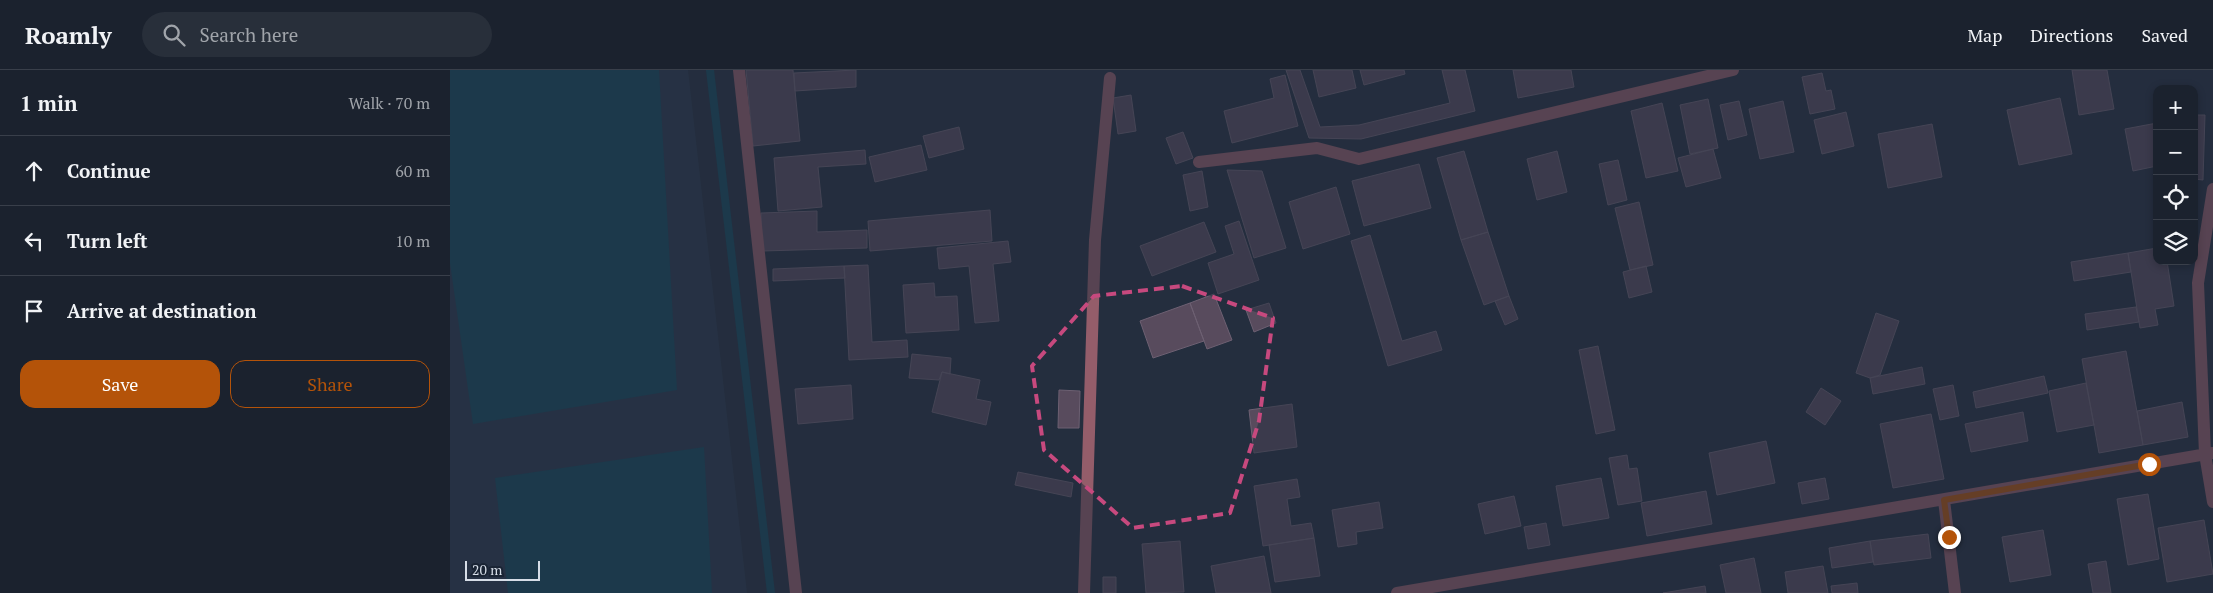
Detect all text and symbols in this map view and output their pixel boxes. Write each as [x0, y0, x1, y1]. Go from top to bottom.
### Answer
search box [142, 12, 492, 57]
text: Roamly [25, 19, 112, 51]
icon: search [160, 21, 188, 49]
text: Search here [200, 22, 298, 47]
text: Map [1967, 23, 2002, 47]
text: Directions [2030, 23, 2113, 47]
text: Saved [2141, 23, 2188, 47]
map controls [2153, 85, 2198, 265]
button: + [2153, 85, 2198, 130]
text: 1 min [20, 89, 77, 117]
text: Walk · 70 m [349, 92, 430, 114]
button: − [2153, 130, 2198, 175]
icon: ahead [20, 157, 48, 185]
text: Continue [67, 158, 151, 183]
text: 60 m [395, 160, 430, 182]
button: locate [2153, 175, 2198, 220]
button: layers [2153, 220, 2198, 265]
icon: left [20, 227, 48, 255]
text: Turn left [67, 228, 148, 253]
text: 10 m [395, 230, 430, 252]
icon: arrive [20, 297, 48, 325]
text: Arrive at destination [67, 298, 256, 323]
button: Save [20, 360, 220, 408]
button: Share [230, 360, 430, 408]
route start [2138, 453, 2161, 476]
route end [1938, 526, 1961, 549]
scale bar [465, 558, 540, 581]
text: 20 m [472, 560, 502, 579]

